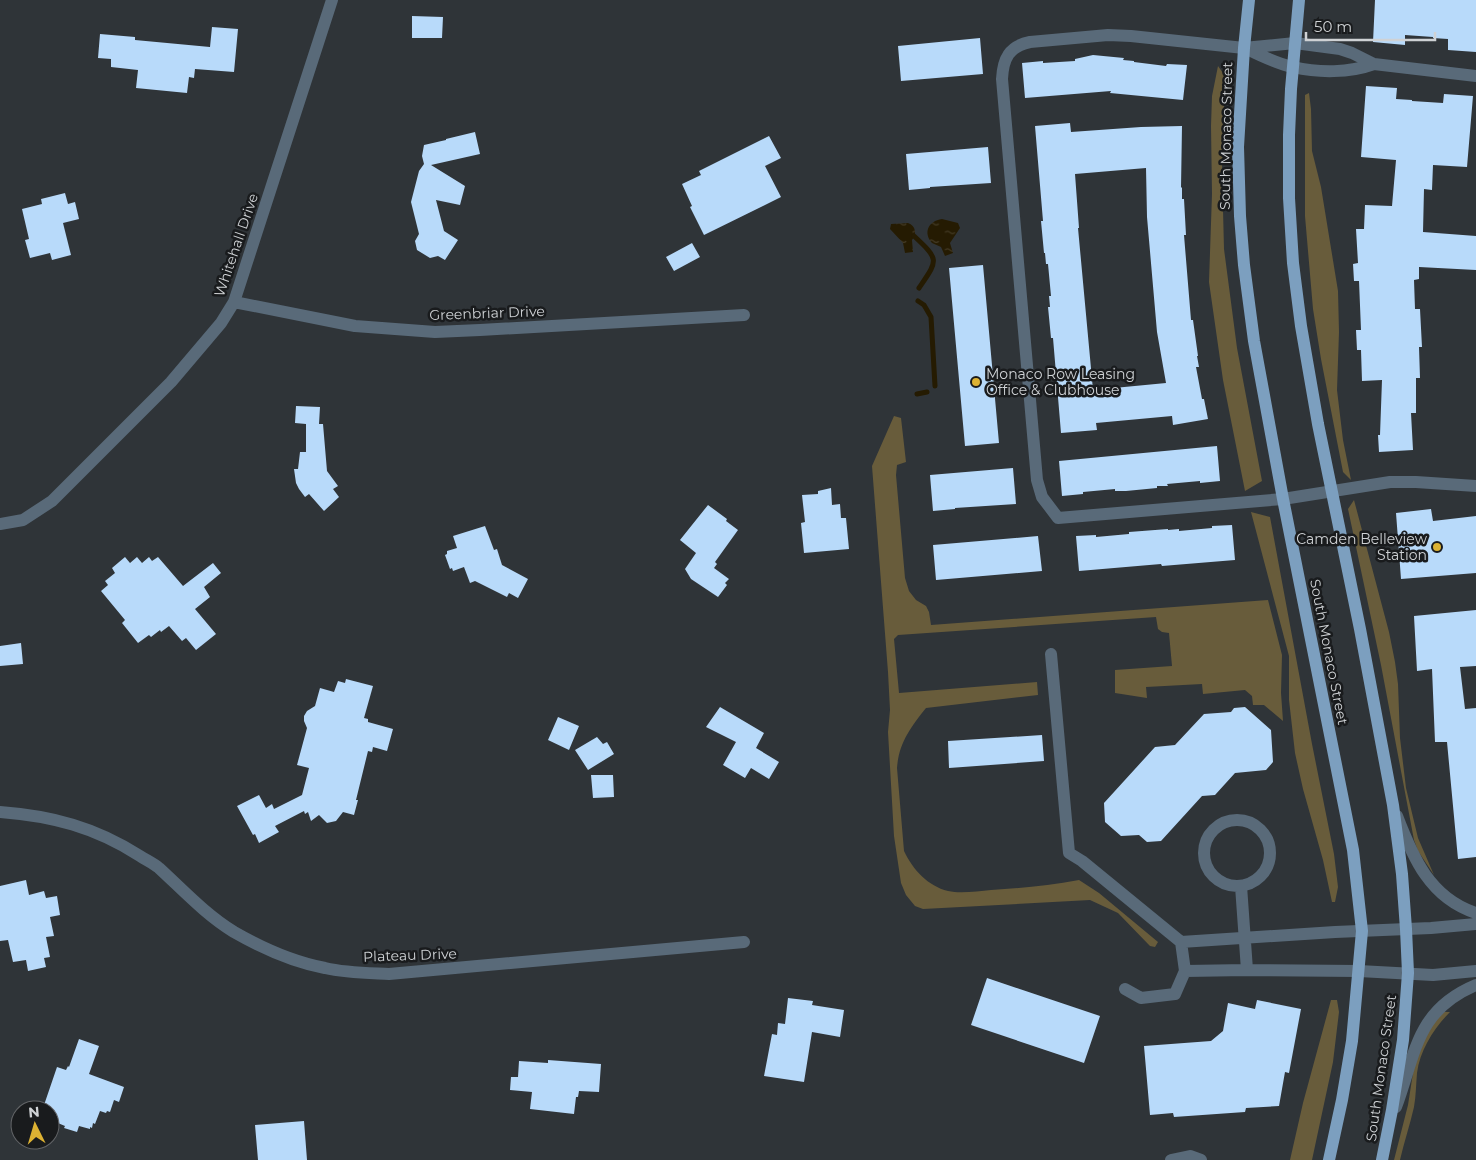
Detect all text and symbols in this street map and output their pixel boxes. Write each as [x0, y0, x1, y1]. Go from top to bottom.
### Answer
scale bar [1306, 10, 1435, 42]
text: 50 m [1314, 17, 1352, 36]
street label: South Monaco Street [1216, 62, 1236, 210]
street label: Whitehall Drive [210, 191, 262, 299]
street label: Greenbriar Drive [429, 302, 545, 324]
place label: Monaco Row Leasing Office & Clubhouse [986, 365, 1135, 399]
marker: Monaco Row Leasing Office & Clubhouse [970, 376, 982, 388]
place label: Camden Belleview Station [1296, 530, 1428, 564]
marker: Camden Belleview Station [1431, 541, 1443, 553]
street label: South Monaco Street [1306, 578, 1352, 727]
street label: Plateau Drive [363, 944, 457, 966]
street label: South Monaco Street [1362, 993, 1400, 1143]
north arrow [10, 1100, 60, 1150]
text: N [27, 1103, 40, 1122]

